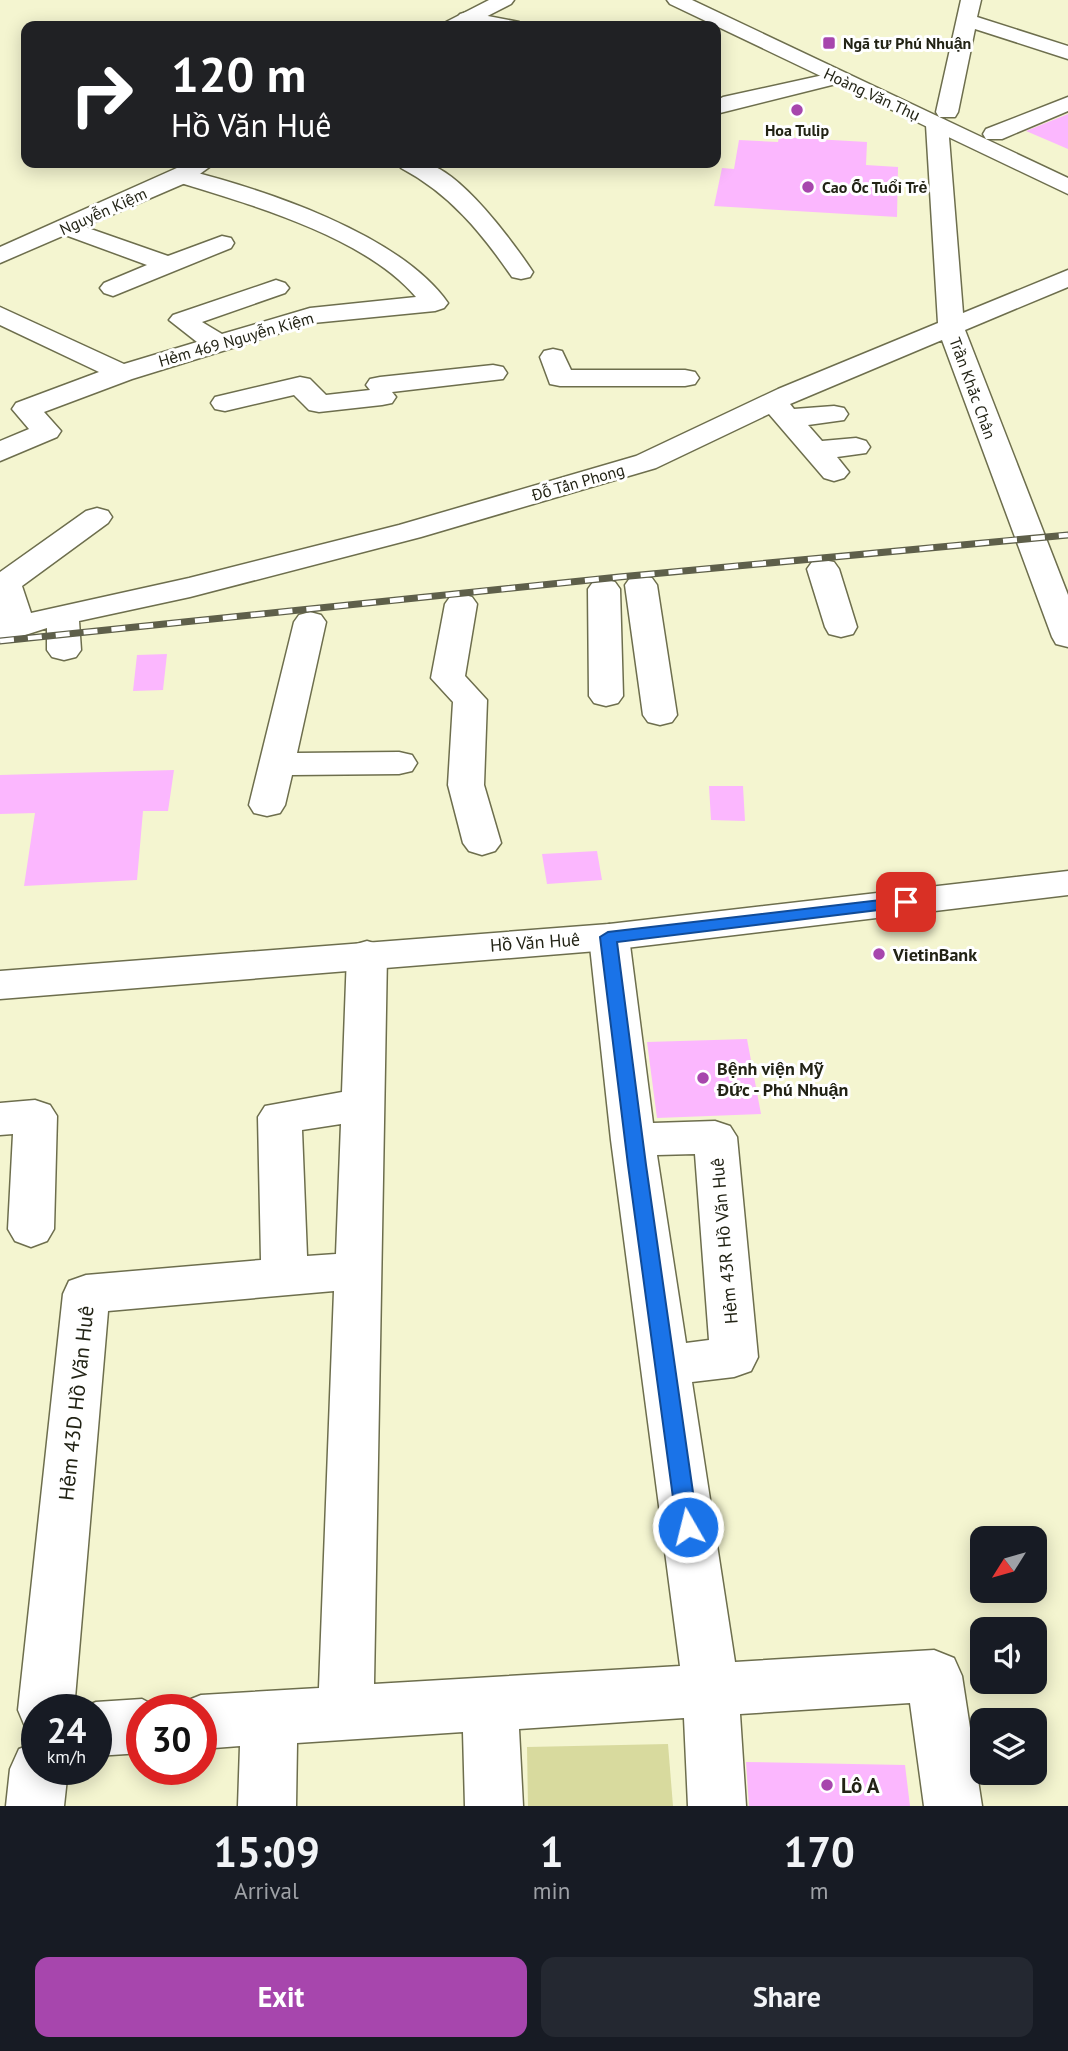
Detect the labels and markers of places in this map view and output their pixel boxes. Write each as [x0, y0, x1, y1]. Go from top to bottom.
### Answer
place label: Ngã tư Phú Nhuận [843, 33, 971, 53]
marker: Ngã tư Phú Nhuận [821, 35, 837, 51]
marker: Hoa Tulip [789, 102, 805, 118]
place label: Hoa Tulip [765, 120, 829, 140]
place label: Cao Ốc Tuổi Trẻ [822, 177, 927, 197]
marker: Cao Ốc Tuổi Trẻ [800, 179, 816, 195]
pin [876, 872, 936, 932]
place label: VietinBank [892, 943, 977, 966]
marker: VietinBank [871, 946, 887, 962]
place label: Bệnh viện Mỹ Đức - Phú Nhuận [716, 1057, 848, 1101]
marker: Bệnh viện Mỹ Đức - Phú Nhuận [695, 1070, 711, 1086]
place label: Lô A [841, 1772, 880, 1799]
marker: Lô A [819, 1777, 835, 1793]

